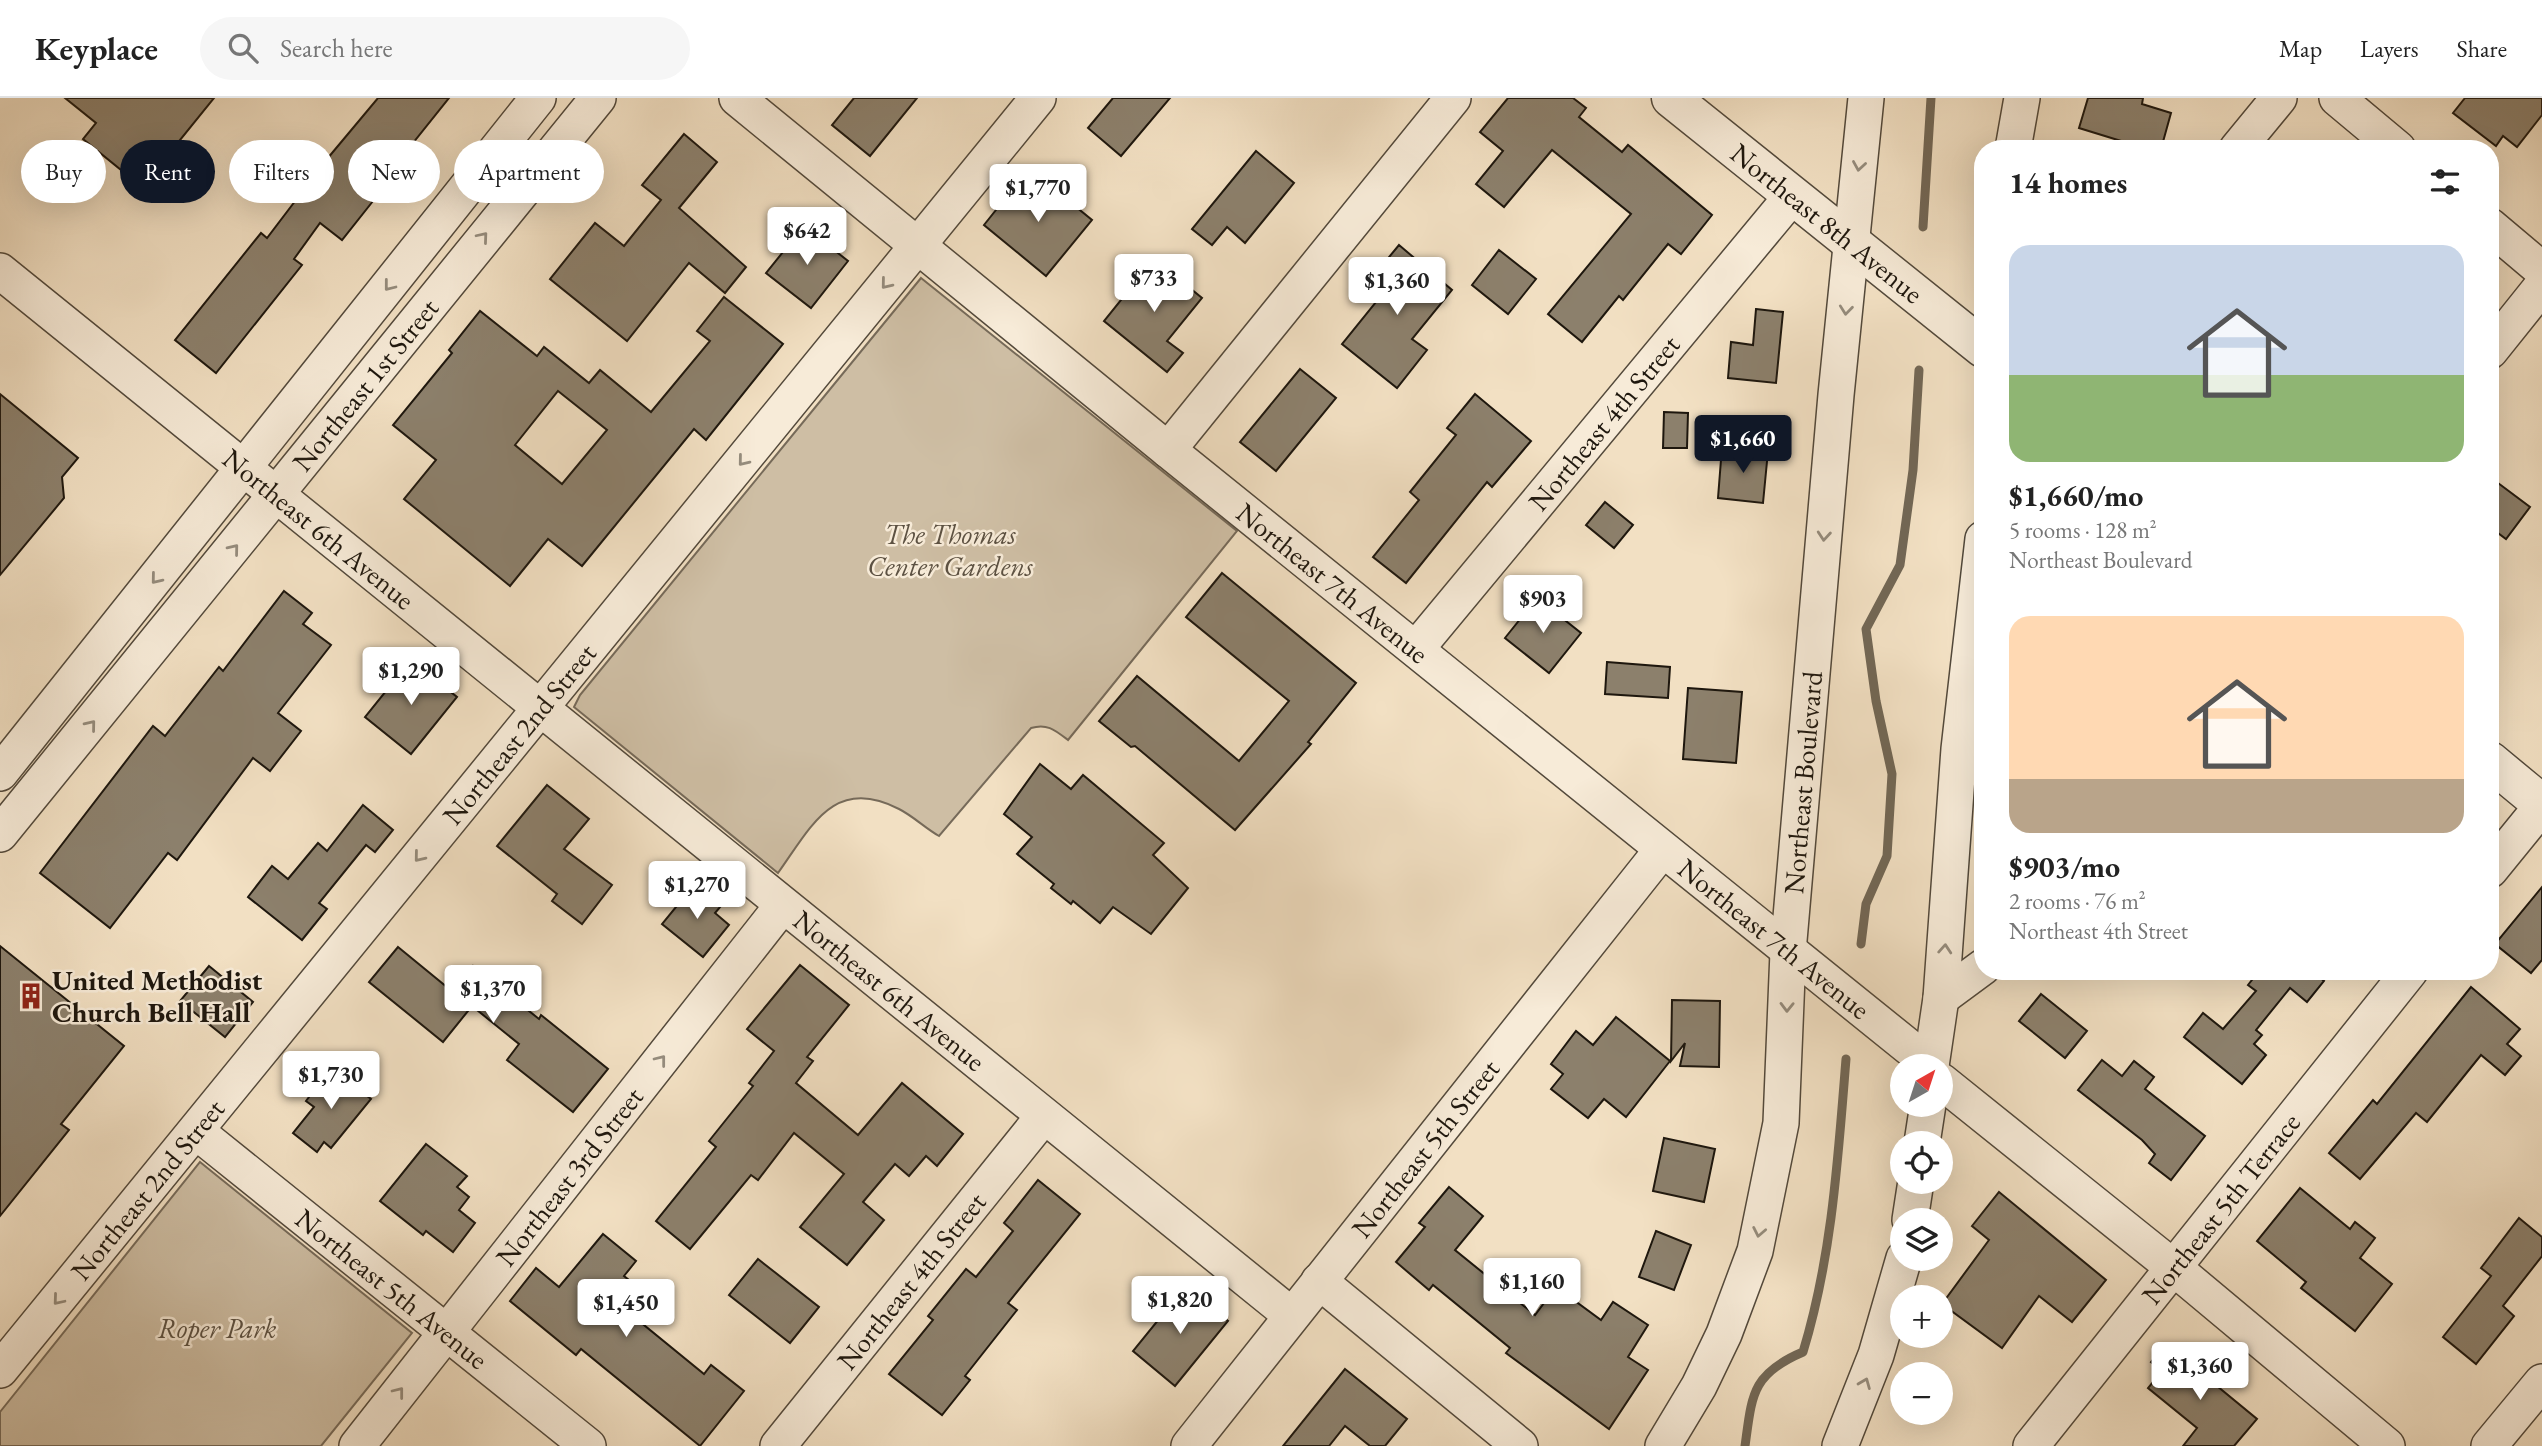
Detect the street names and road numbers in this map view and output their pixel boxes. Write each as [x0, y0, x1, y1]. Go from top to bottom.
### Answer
street label: Northeast 8th Avenue [1723, 135, 1931, 311]
street label: Northeast 1st Street [284, 291, 446, 479]
street label: Northeast 4th Street [1520, 327, 1687, 518]
street label: Northeast 6th Avenue [215, 440, 422, 617]
street label: Northeast 7th Avenue [1229, 494, 1436, 671]
street label: Northeast 2nd Street [434, 636, 604, 832]
street label: Northeast Boulevard [1775, 669, 1830, 896]
street label: Northeast 7th Avenue [1671, 850, 1878, 1027]
street label: Northeast 6th Avenue [786, 902, 993, 1079]
street label: Northeast 5th Street [1343, 1052, 1507, 1245]
street label: Northeast 3rd Street [487, 1079, 651, 1273]
street label: Northeast 2nd Street [63, 1091, 232, 1288]
street label: Northeast 5th Terrace [2133, 1105, 2308, 1311]
street label: Northeast 4th Street [829, 1185, 994, 1377]
street label: Northeast 5th Avenue [288, 1200, 496, 1377]

